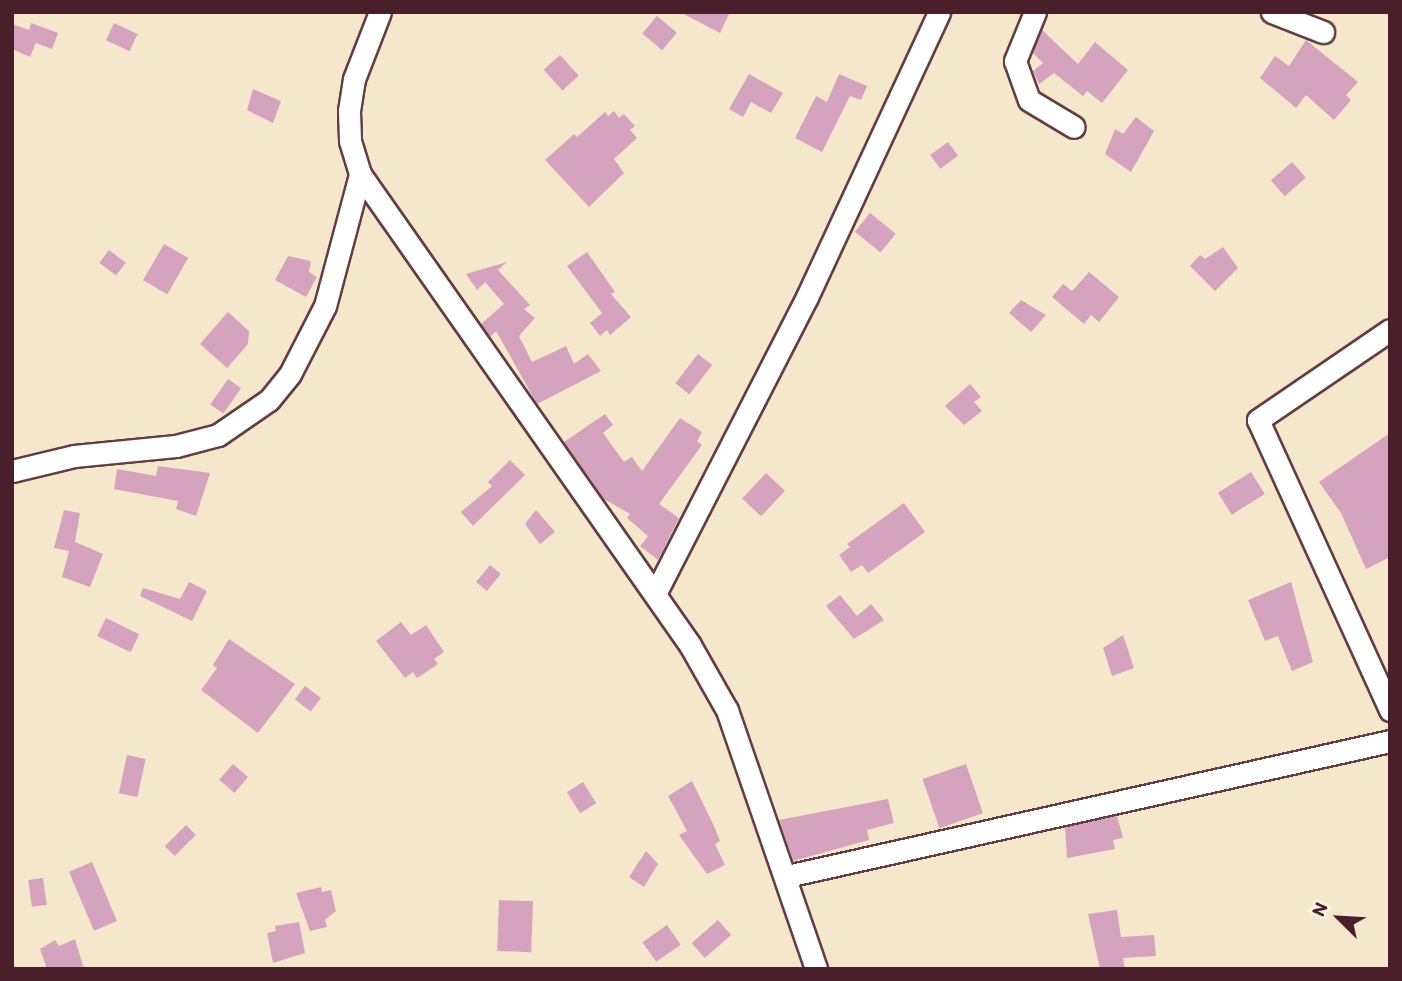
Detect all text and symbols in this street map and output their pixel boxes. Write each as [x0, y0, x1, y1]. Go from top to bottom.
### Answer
north arrow [1304, 883, 1374, 953]
text: N [1306, 899, 1332, 920]

